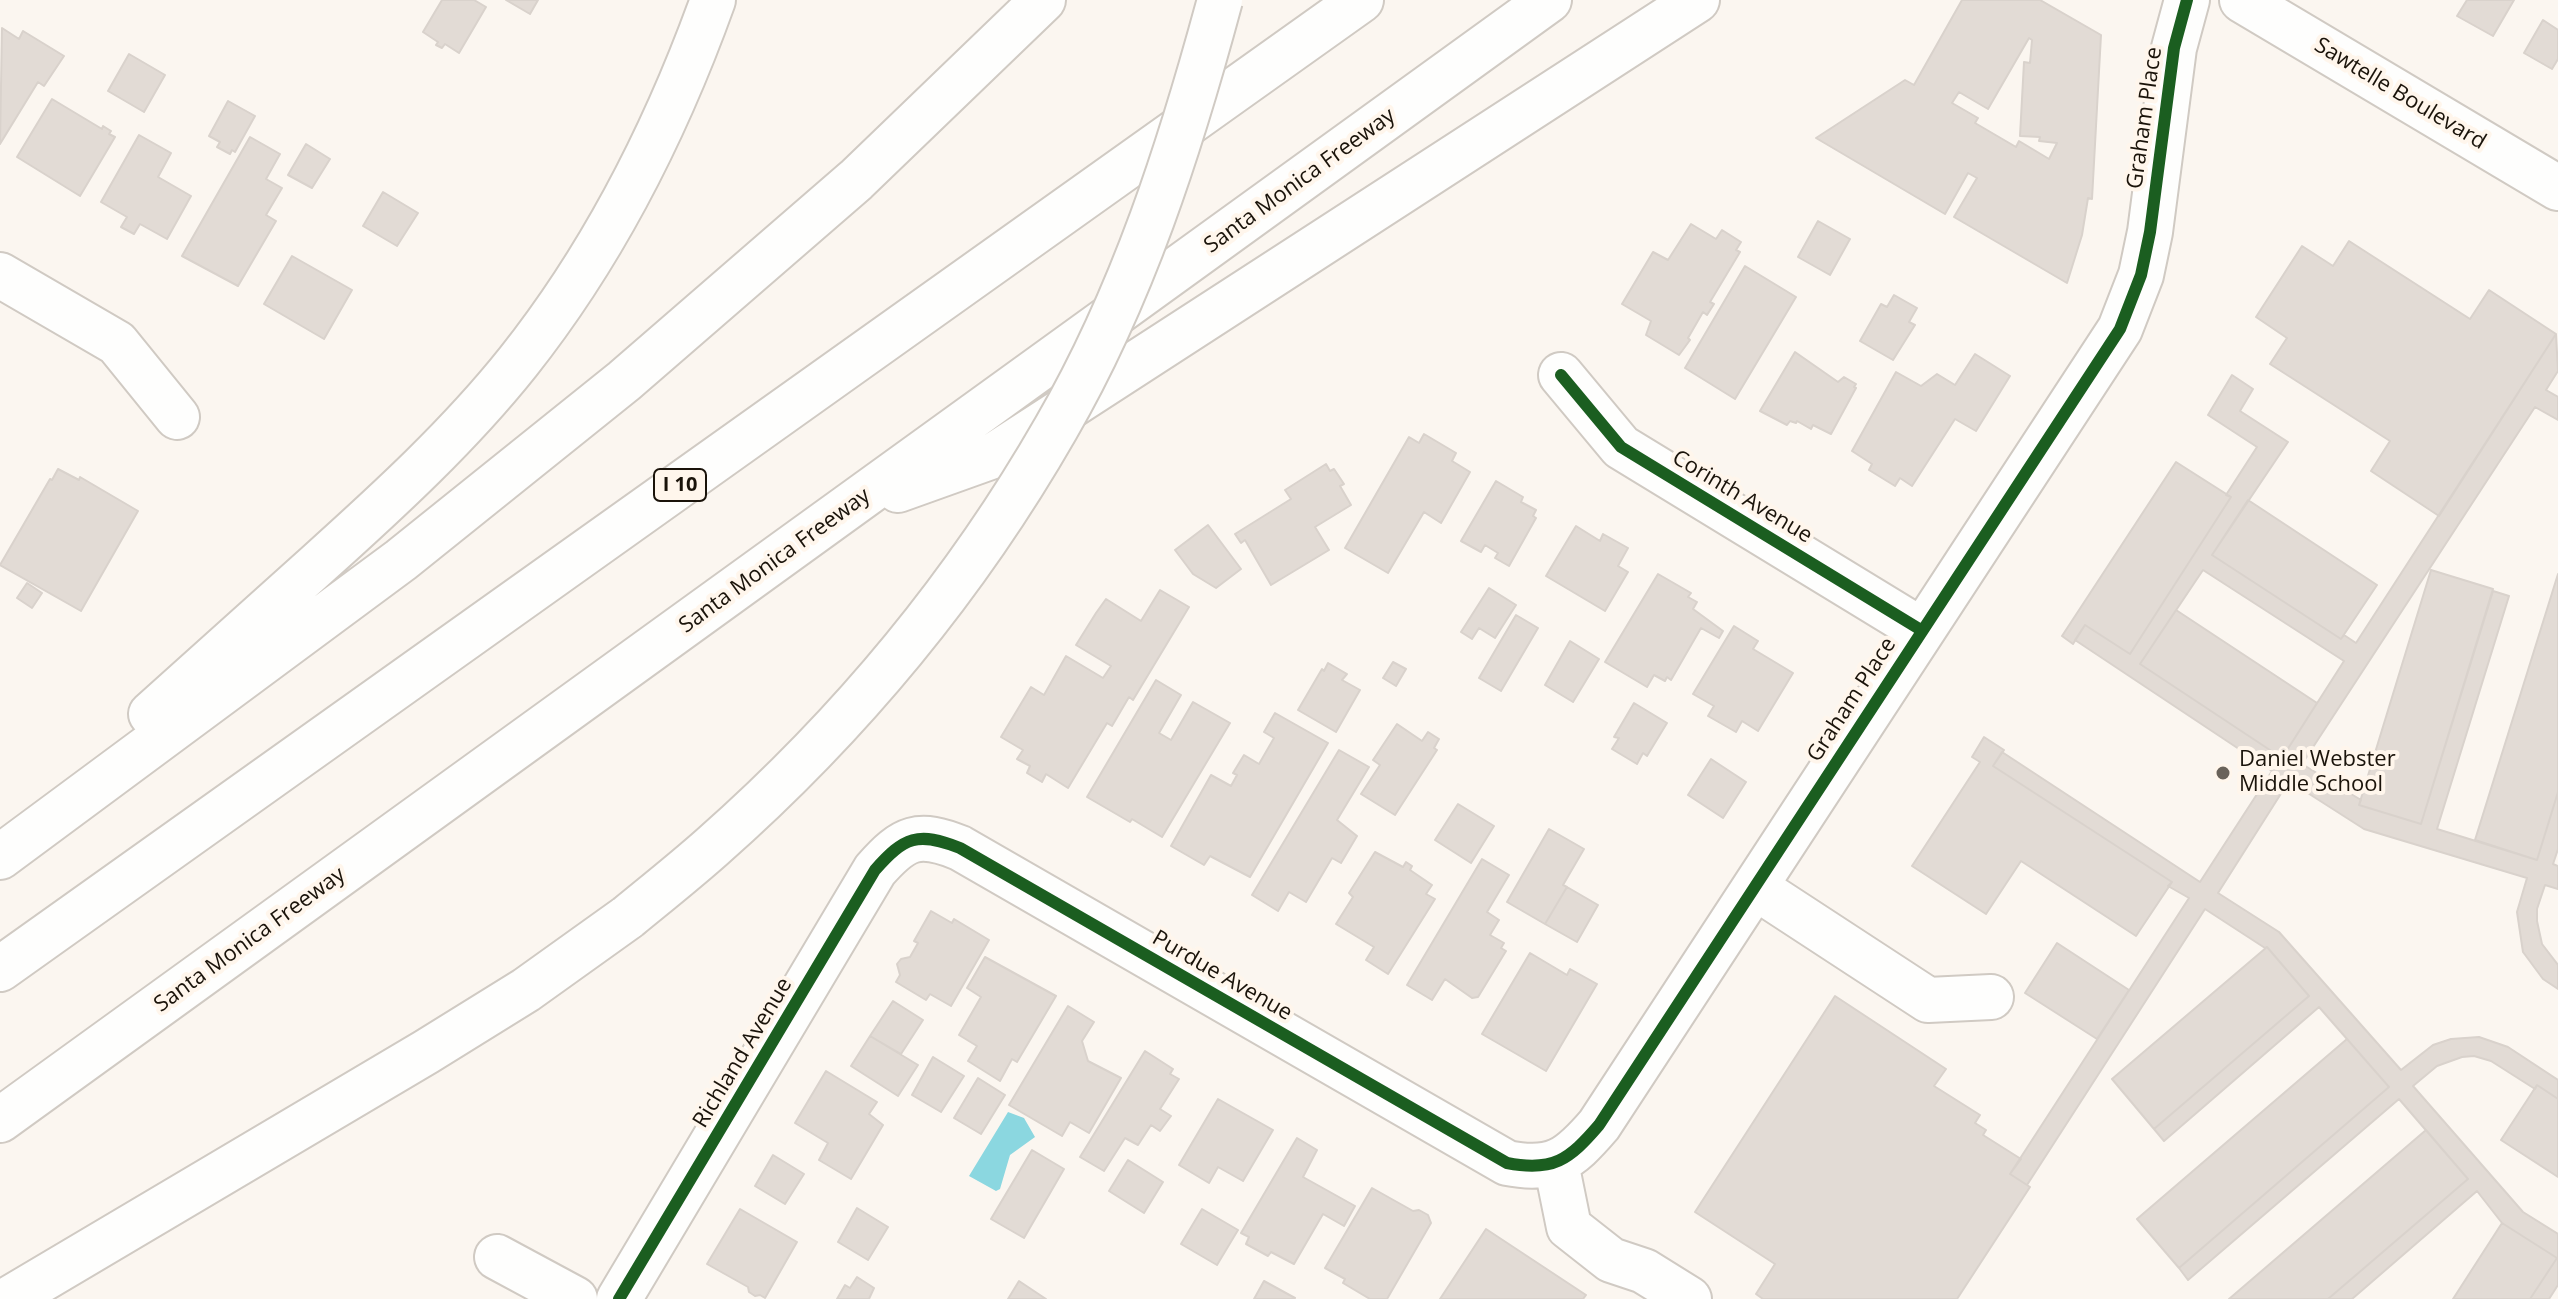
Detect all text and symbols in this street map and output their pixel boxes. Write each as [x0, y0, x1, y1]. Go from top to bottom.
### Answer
street label: Sawtelle Boulevard [2310, 32, 2490, 156]
street label: Graham Place [2122, 45, 2168, 191]
street label: Santa Monica Freeway [1199, 103, 1401, 259]
street label: Corinth Avenue [1667, 445, 1817, 549]
road number: I 10 [654, 469, 706, 501]
street label: Santa Monica Freeway [674, 483, 876, 639]
street label: Graham Place [1802, 633, 1902, 767]
place label: Daniel Webster Middle School [2239, 747, 2396, 798]
marker: Daniel Webster Middle School [2214, 764, 2232, 782]
street label: Santa Monica Freeway [149, 862, 351, 1018]
street label: Purdue Avenue [1147, 925, 1297, 1027]
street label: Richland Avenue [688, 973, 798, 1133]

